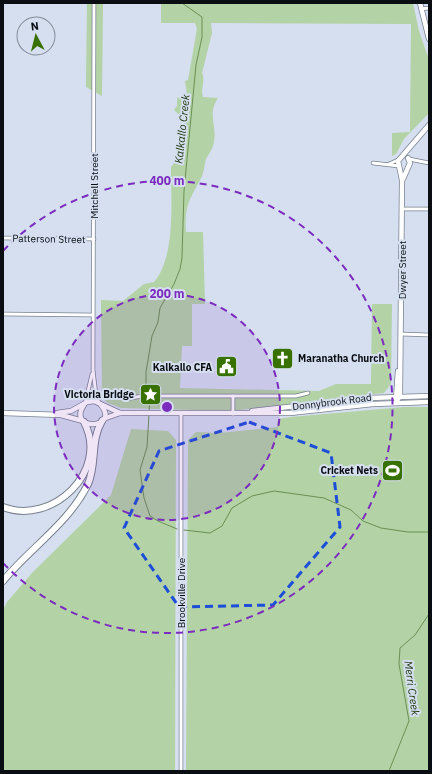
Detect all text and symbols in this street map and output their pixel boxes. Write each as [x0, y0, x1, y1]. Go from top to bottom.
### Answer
north arrow [16, 16, 56, 56]
text: N [30, 19, 40, 34]
water label: Kalkallo Creek [171, 93, 193, 164]
street label: Mitchell Street [88, 153, 101, 219]
text: 400 m [149, 173, 185, 188]
street label: Patterson Street [12, 232, 86, 246]
street label: Dwyer Street [396, 240, 409, 299]
text: 200 m [149, 286, 185, 301]
church icon: Maranatha Church [269, 345, 295, 371]
place label: Maranatha Church [298, 352, 384, 365]
public building icon: Kalkallo CFA [214, 354, 240, 380]
place label: Kalkallo CFA [153, 361, 212, 374]
place icon: Victoria Bridge [137, 381, 163, 407]
place label: Victoria Bridge [64, 388, 134, 401]
street label: Donnybrook Road [292, 391, 372, 413]
centre of rings [160, 400, 174, 414]
sports icon: Cricket Nets [380, 457, 406, 483]
place label: Cricket Nets [320, 464, 378, 477]
street label: Brookville Drive [175, 557, 188, 628]
water label: Merri Creek [401, 660, 423, 717]

